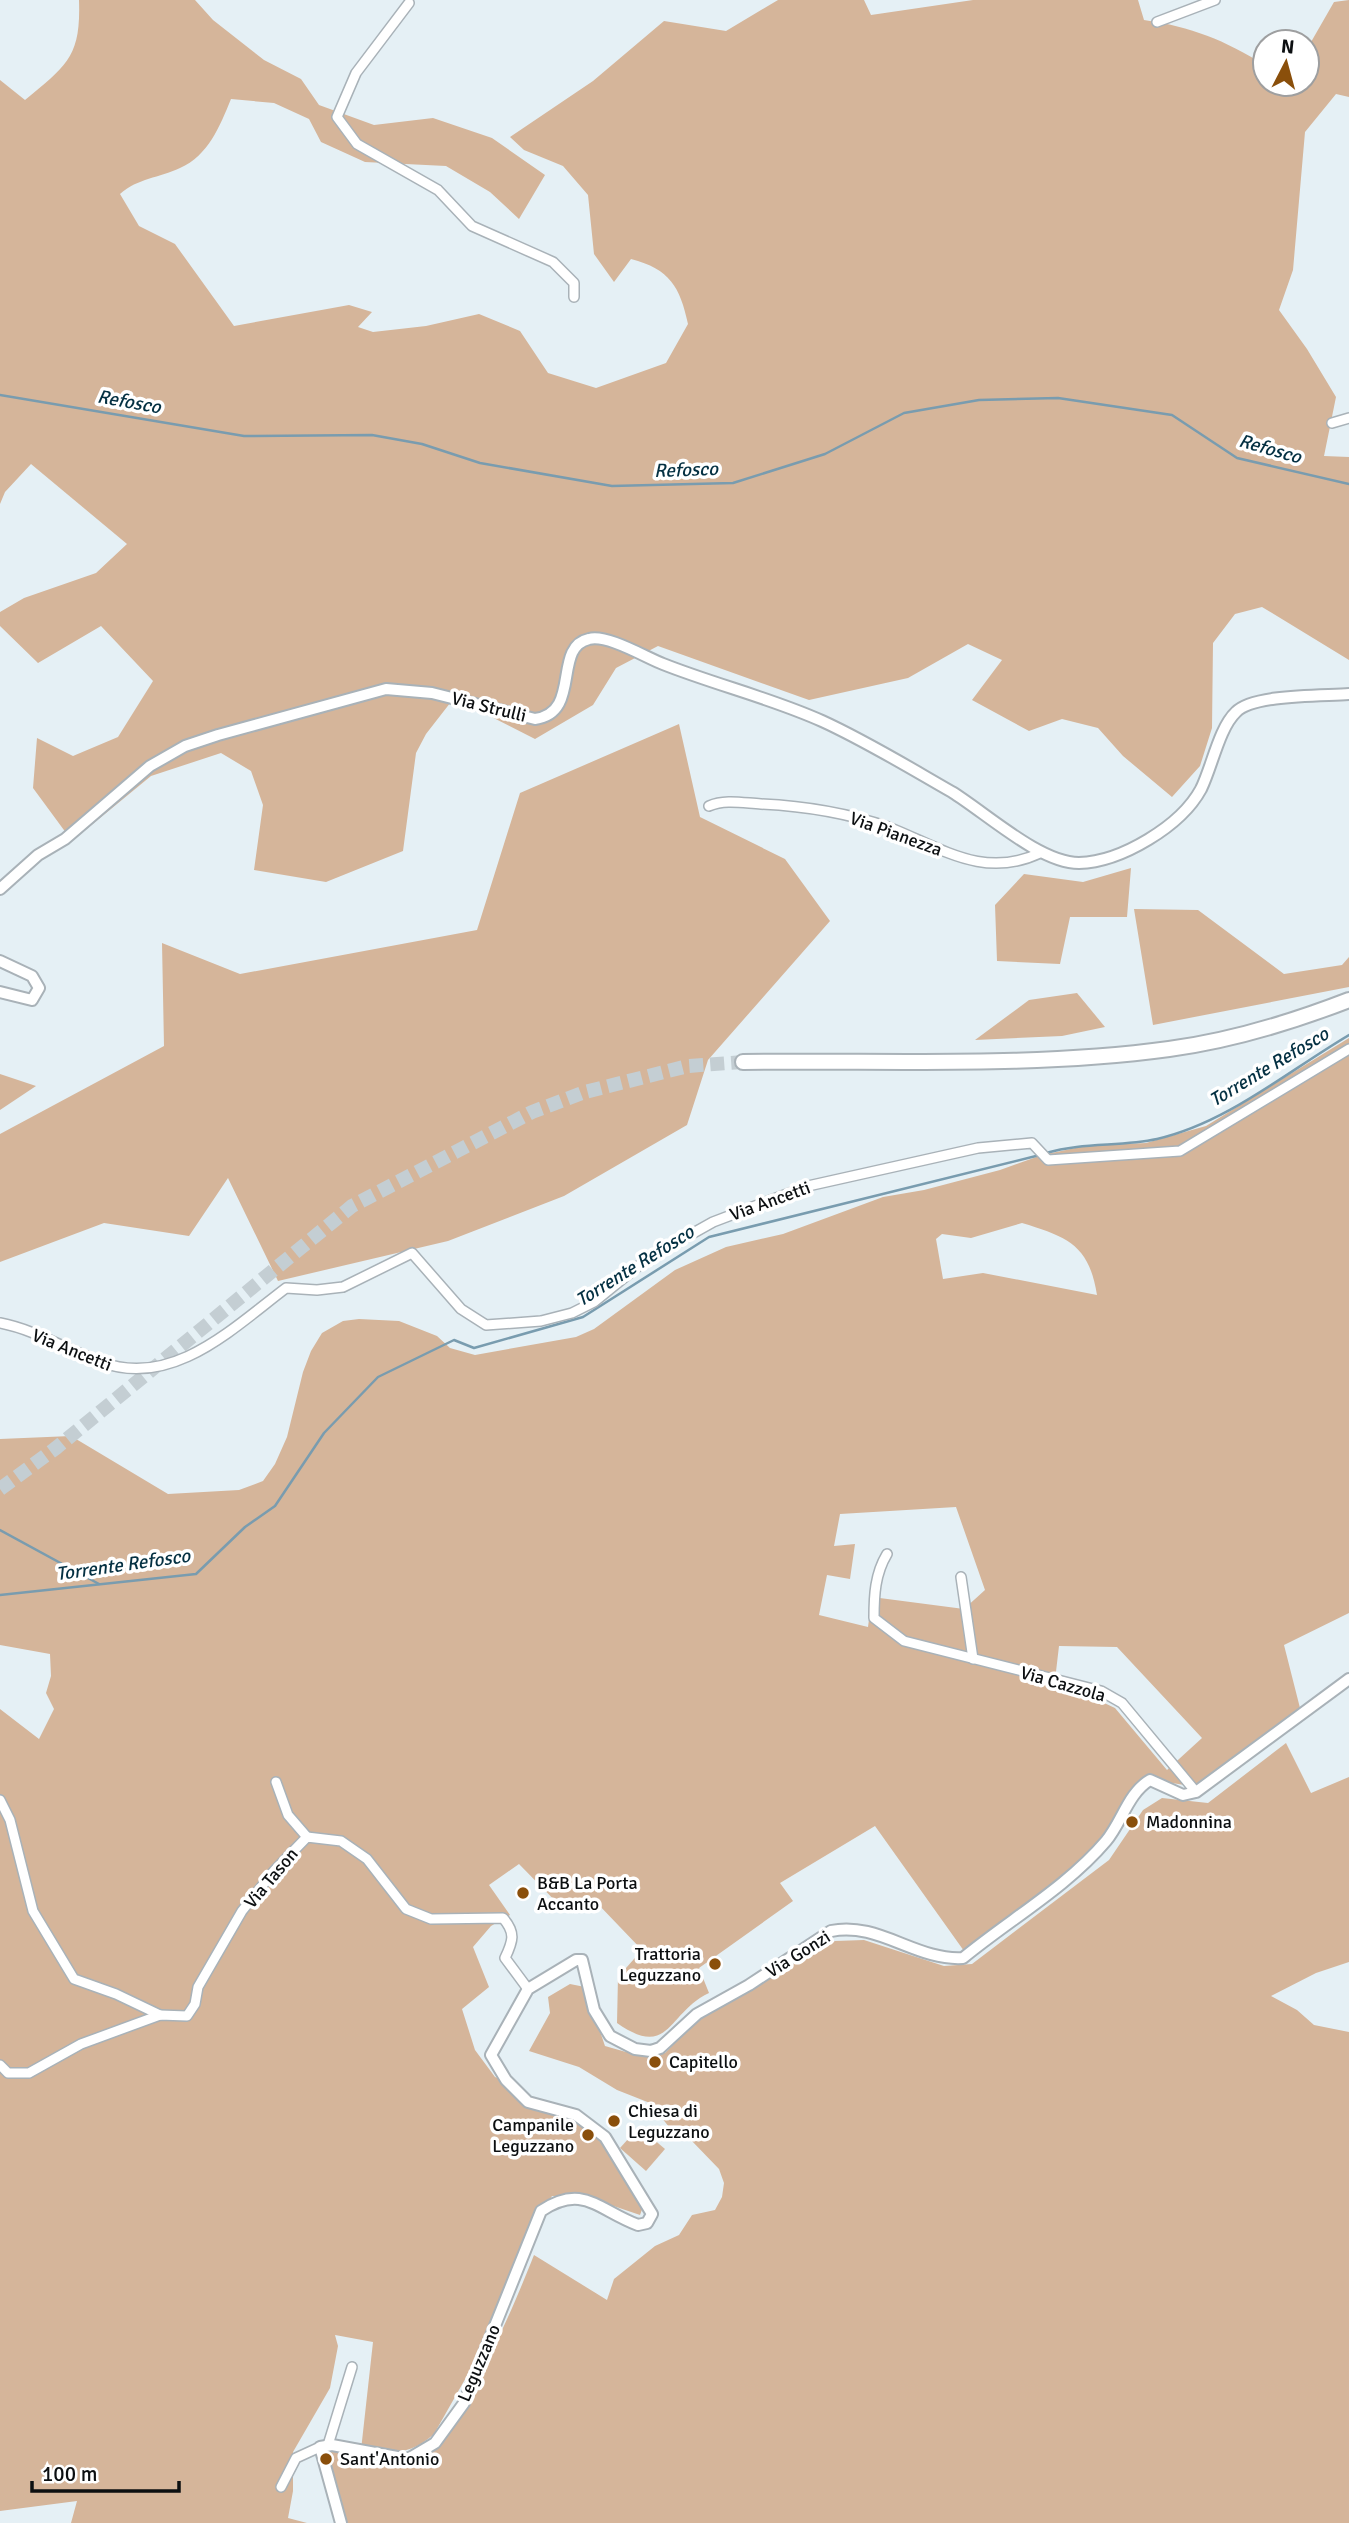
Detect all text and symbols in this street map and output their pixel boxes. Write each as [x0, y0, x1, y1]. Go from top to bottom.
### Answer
north arrow [1251, 28, 1321, 98]
text: N [1280, 34, 1295, 60]
water label: Refosco [96, 385, 164, 420]
water label: Refosco [1236, 429, 1305, 470]
water label: Refosco [654, 457, 719, 483]
street label: Via Strulli [449, 687, 529, 727]
street label: Via Pianezza [847, 807, 945, 861]
water label: Torrente Refosco [1205, 1021, 1334, 1112]
street label: Via Ancetti [727, 1176, 813, 1226]
water label: Torrente Refosco [571, 1219, 700, 1312]
street label: Via Ancetti [29, 1324, 115, 1376]
water label: Torrente Refosco [54, 1544, 193, 1586]
street label: Via Cazzola [1018, 1661, 1108, 1707]
place label: Madonnina [1146, 1811, 1232, 1833]
marker: Madonnina [1124, 1814, 1140, 1830]
street label: Via Tason [239, 1843, 303, 1913]
place label: B&B La Porta Accanto [537, 1872, 638, 1915]
marker: B&B La Porta Accanto [515, 1885, 531, 1901]
street label: Via Gonzi [762, 1926, 834, 1982]
place label: Trattoria Leguzzano [619, 1943, 701, 1986]
marker: Trattoria Leguzzano [707, 1956, 723, 1972]
place label: Capitello [669, 2051, 738, 2073]
marker: Capitello [647, 2054, 663, 2070]
place label: Chiesa di Leguzzano [628, 2100, 710, 2143]
marker: Chiesa di Leguzzano [606, 2113, 622, 2129]
place label: Campanile Leguzzano [492, 2114, 574, 2157]
marker: Campanile Leguzzano [580, 2127, 596, 2143]
street label: Leguzzano [453, 2321, 505, 2405]
place label: Sant'Antonio [340, 2448, 439, 2470]
scale bar [32, 2450, 178, 2494]
marker: Sant'Antonio [318, 2451, 334, 2467]
text: 100 m [42, 2461, 97, 2487]

